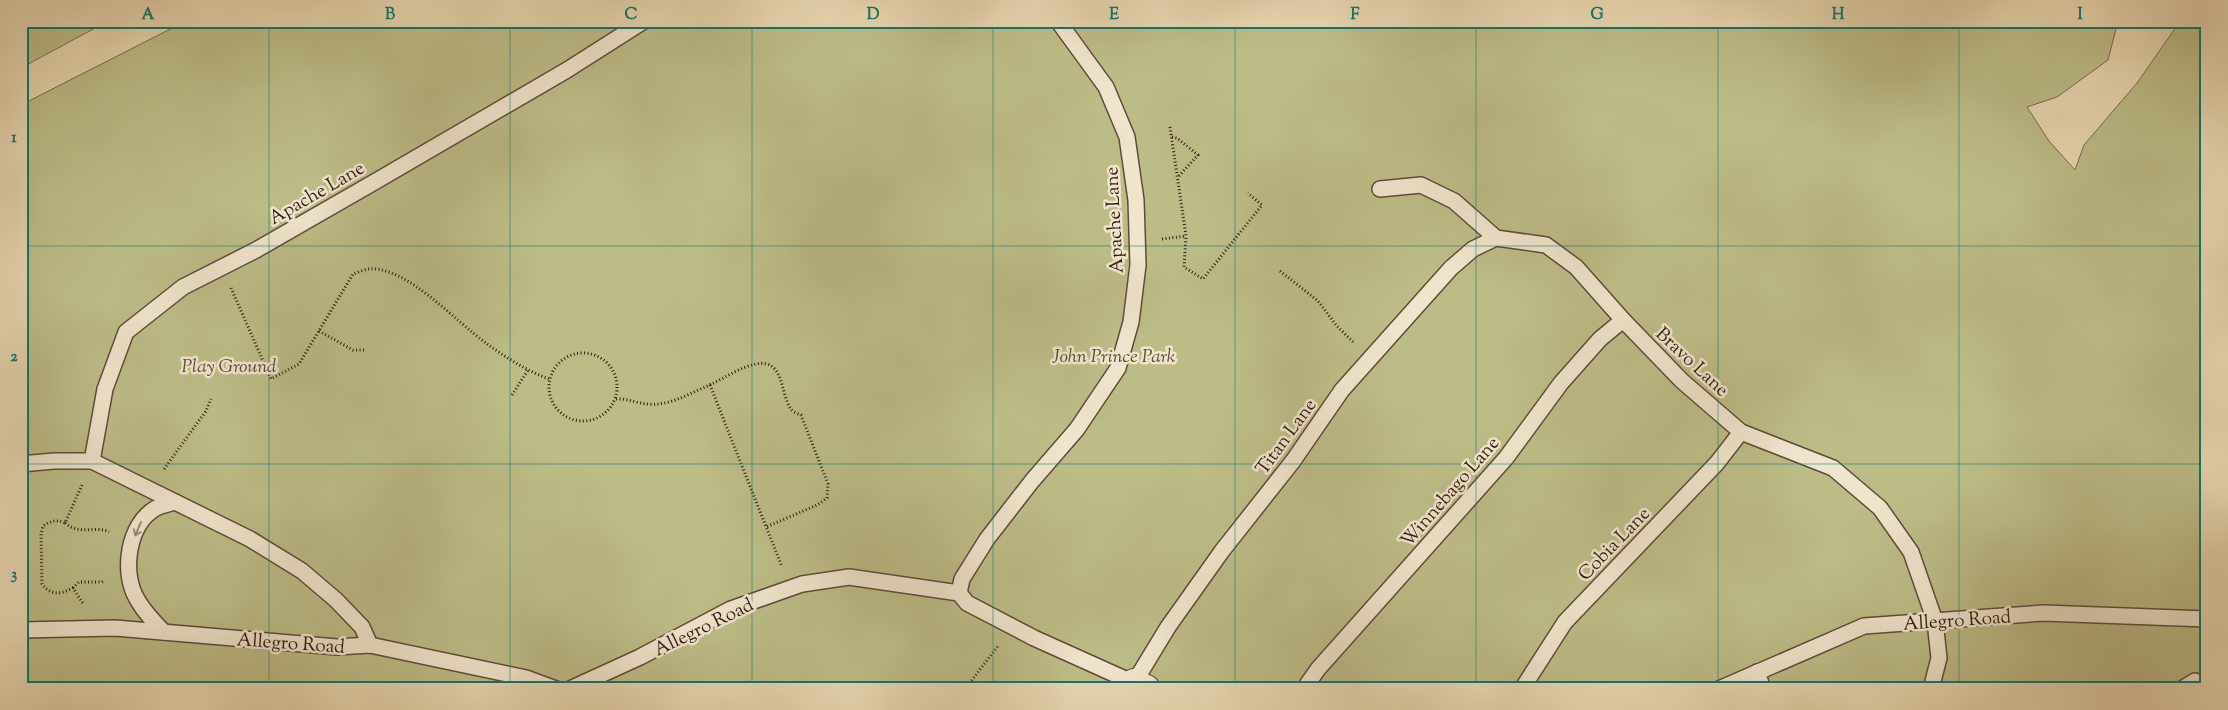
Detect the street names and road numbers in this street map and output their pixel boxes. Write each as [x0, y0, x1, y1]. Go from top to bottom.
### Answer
street label: Apache Lane [264, 156, 370, 233]
street label: Apache Lane [1099, 166, 1132, 274]
street label: Bravo Lane [1649, 322, 1734, 404]
street label: Titan Lane [1250, 394, 1324, 481]
street label: Winnebago Lane [1395, 431, 1507, 554]
street label: Cobia Lane [1573, 502, 1657, 588]
street label: Allegro Road [650, 592, 759, 664]
street label: Allegro Road [1902, 604, 2012, 639]
street label: Allegro Road [236, 627, 346, 662]

